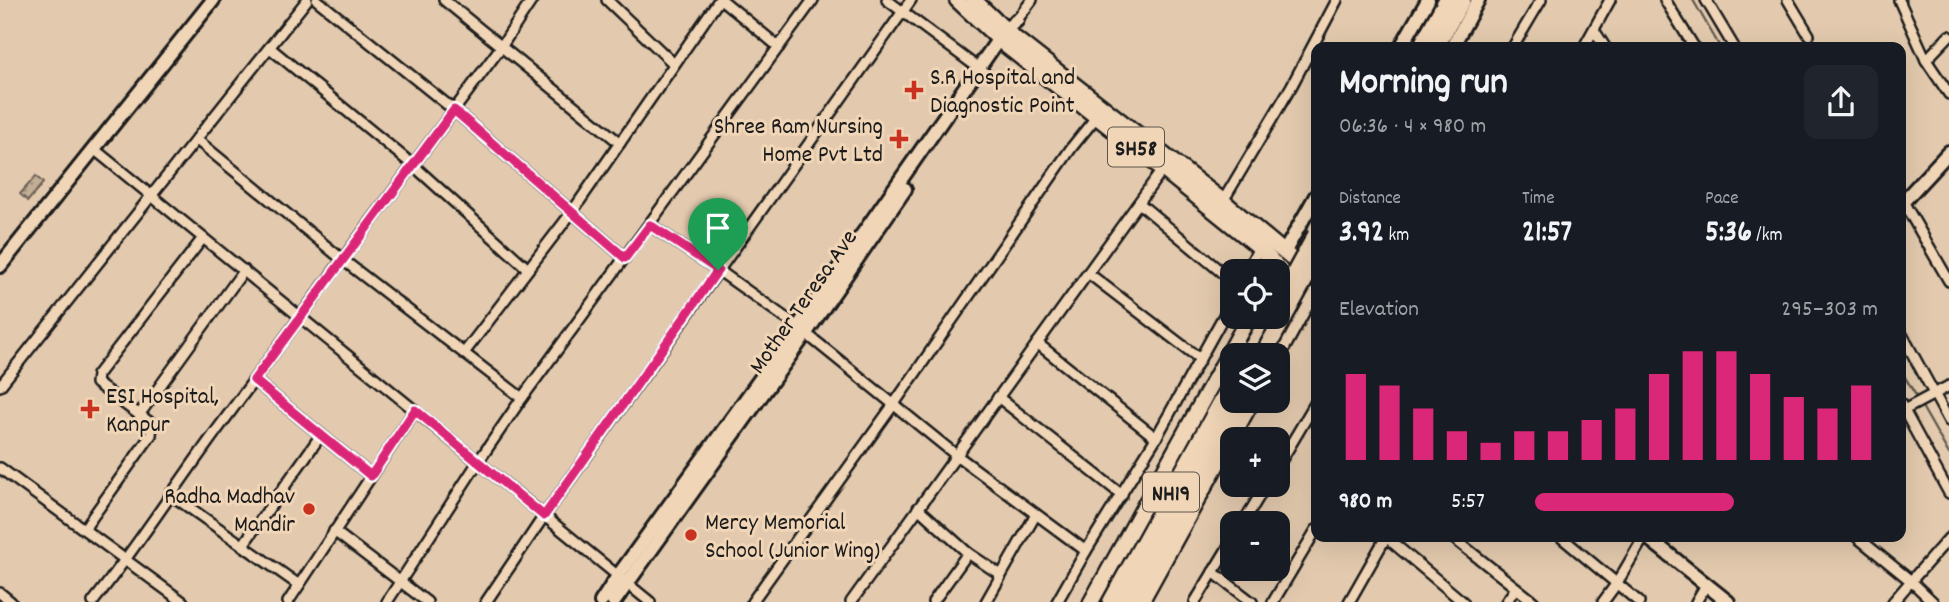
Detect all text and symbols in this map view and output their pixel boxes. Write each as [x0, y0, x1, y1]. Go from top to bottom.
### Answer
text: Morning run [1339, 57, 1508, 112]
place label: S.R Hospital and Diagnostic Point [930, 62, 1075, 124]
button: share [1804, 65, 1878, 139]
marker: S.R Hospital and Diagnostic Point [904, 80, 924, 100]
place label: Shree Ram Nursing Home Pvt Ltd [714, 111, 883, 173]
text: 06:36 · 4 × 980 m [1339, 111, 1486, 144]
road number: SH58 [1108, 128, 1164, 166]
marker: Shree Ram Nursing Home Pvt Ltd [889, 129, 909, 149]
text: Distance [1339, 186, 1401, 213]
text: Time [1522, 186, 1555, 213]
text: Pace [1705, 186, 1739, 213]
pin [688, 198, 748, 270]
icon: arrive [699, 209, 737, 247]
text: 3.92 [1339, 213, 1384, 256]
text: 21:57 [1522, 213, 1572, 256]
text: 5:36 [1705, 213, 1752, 256]
street label: Mother Teresa Ave [742, 223, 867, 382]
text: km [1384, 223, 1409, 250]
text: /km [1752, 223, 1783, 250]
map controls [1220, 259, 1290, 581]
button: locate [1220, 259, 1290, 329]
text: Elevation [1339, 294, 1419, 327]
text: 295–303 m [1781, 294, 1878, 327]
button: layers [1220, 343, 1290, 413]
place label: ESI Hospital, Kanpur [106, 381, 219, 443]
marker: ESI Hospital, Kanpur [80, 399, 100, 419]
button: + [1220, 427, 1290, 497]
road number: NH19 [1143, 472, 1199, 512]
place label: Radha Madhav Mandir [164, 481, 295, 543]
text: 980 m [1339, 486, 1392, 519]
text: 5:57 [1451, 486, 1485, 519]
marker: Radha Madhav Mandir [301, 501, 317, 517]
place label: Mercy Memorial School (Junior Wing) [705, 507, 880, 569]
button: − [1220, 511, 1290, 581]
marker: Mercy Memorial School (Junior Wing) [683, 527, 699, 543]

